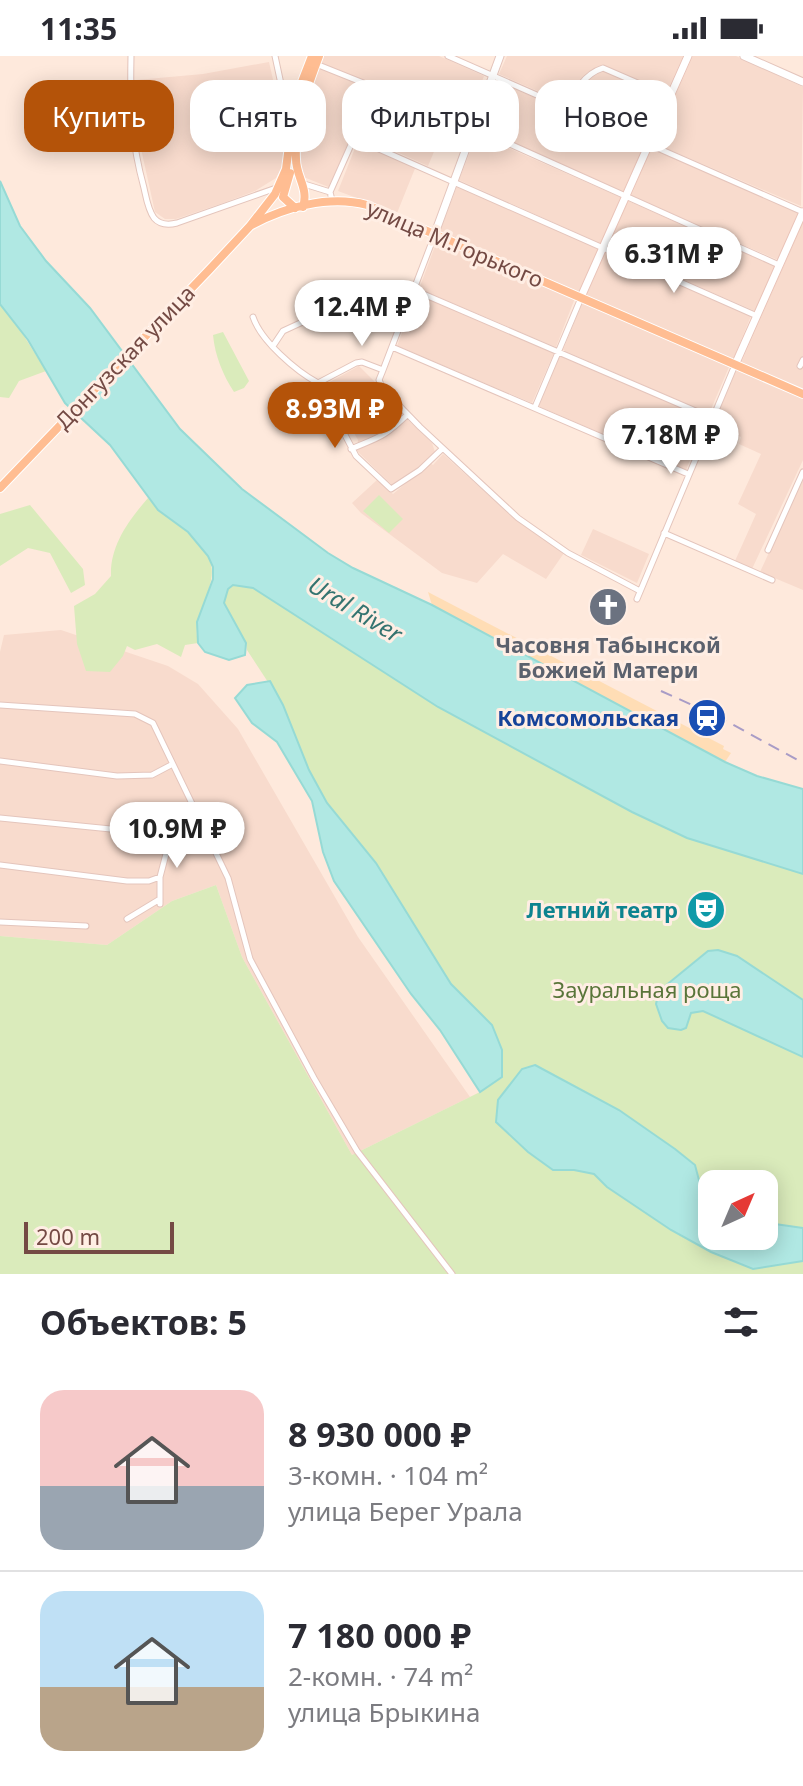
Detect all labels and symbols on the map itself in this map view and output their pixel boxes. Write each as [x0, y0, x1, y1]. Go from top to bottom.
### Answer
street label: улица М.Горького [362, 192, 548, 294]
pin: 6.31M ₽ [600, 227, 748, 295]
street label: Донгузская улица [48, 278, 201, 435]
pin: 12.4M ₽ [288, 280, 436, 348]
pin: 8.93M ₽ [261, 382, 409, 450]
pin: 7.18M ₽ [597, 408, 745, 476]
water label: Ural River [303, 568, 410, 650]
church icon: Часовня Табынской Божией Матери [587, 586, 629, 628]
place label: Часовня Табынской Божией Матери [495, 629, 721, 684]
station icon: Комсомольская [686, 697, 728, 739]
place label: Комсомольская [497, 702, 679, 732]
pin: 10.9M ₽ [103, 802, 251, 870]
theatre icon: Летний театр [685, 889, 727, 931]
place label: Летний театр [527, 894, 678, 924]
park label: Зауральная роща [553, 974, 741, 1004]
north arrow [698, 1170, 778, 1250]
scale bar [24, 1218, 174, 1254]

